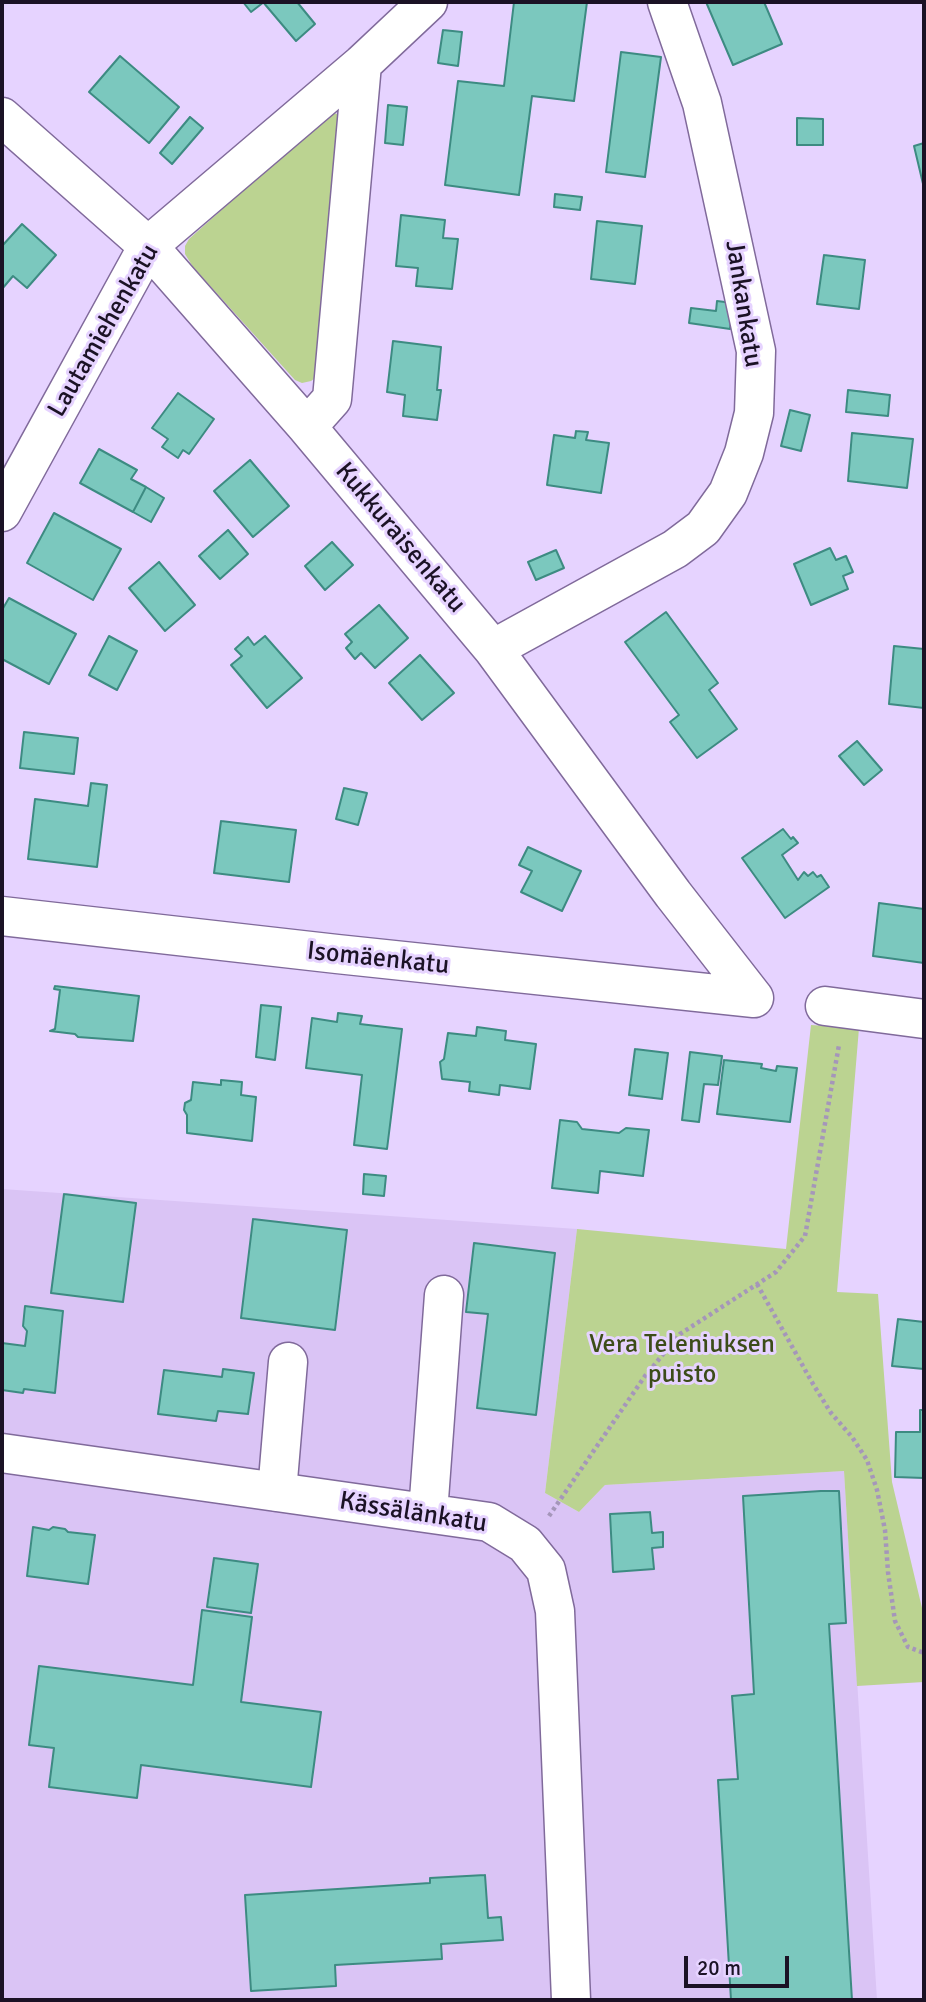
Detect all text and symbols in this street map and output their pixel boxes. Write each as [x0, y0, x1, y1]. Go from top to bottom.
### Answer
street label: Jankankatu [718, 238, 768, 370]
street label: Lautamiehenkatu [42, 239, 166, 423]
street label: Kukkuraisenkatu [328, 457, 472, 619]
street label: Isomäenkatu [305, 936, 451, 982]
park label: Vera Teleniuksen puisto [589, 1329, 775, 1390]
street label: Kässälänkatu [337, 1486, 489, 1540]
scale bar [688, 1942, 793, 1986]
text: 20 m [697, 1955, 741, 1981]

